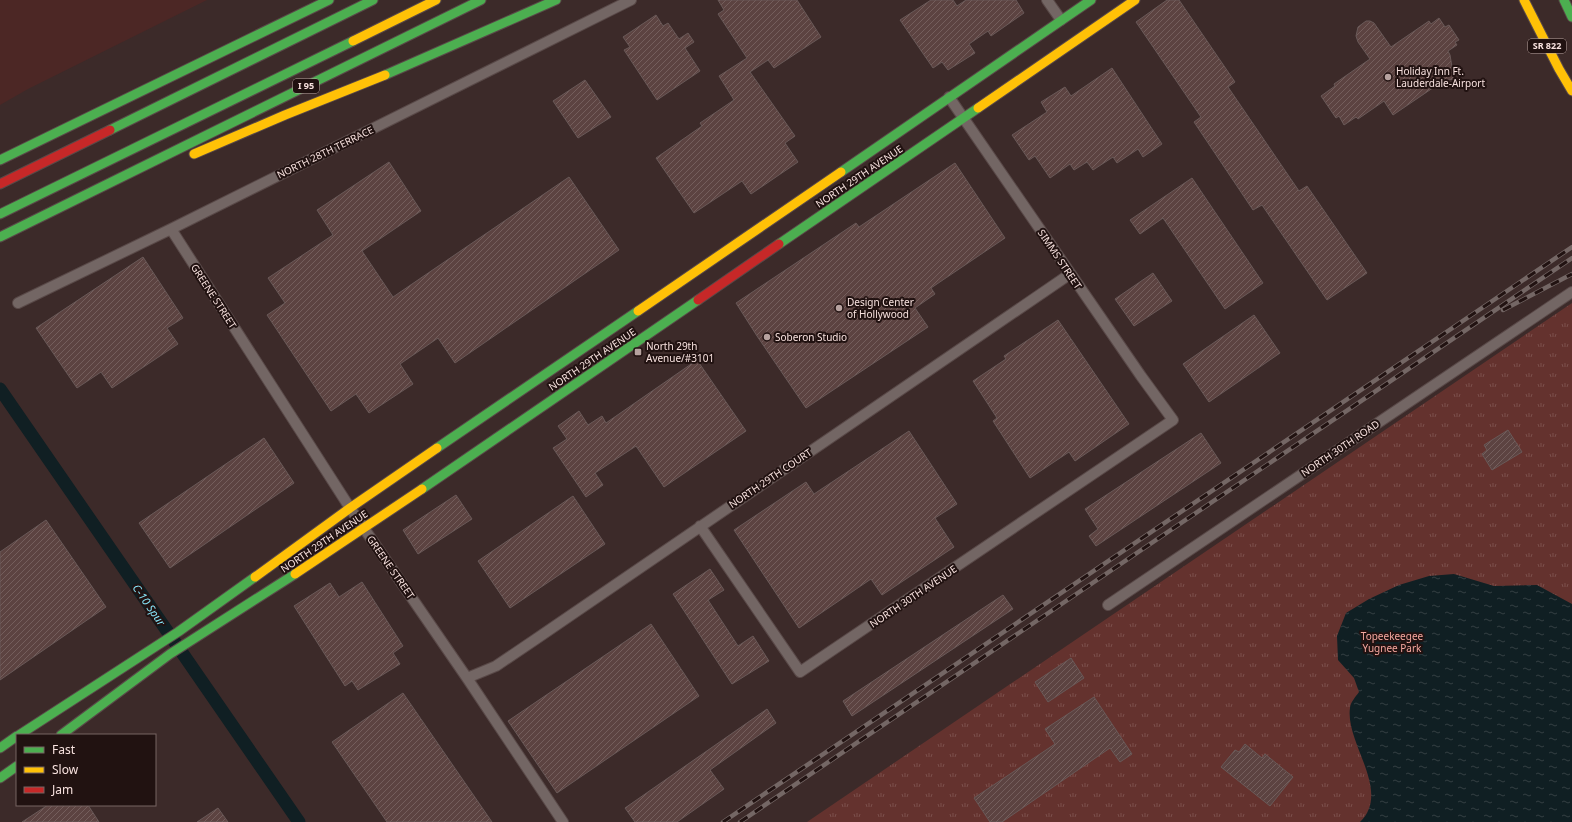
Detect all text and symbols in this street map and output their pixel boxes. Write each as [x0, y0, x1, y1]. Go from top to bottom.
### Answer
road number: SR 822 [1528, 39, 1566, 53]
place label: Holiday Inn Ft. Lauderdale-Airport [1396, 64, 1485, 90]
marker: Holiday Inn Ft. Lauderdale-Airport [1383, 72, 1393, 82]
road number: I 95 [293, 79, 319, 93]
street label: NORTH 28TH TERRACE [274, 123, 376, 181]
street label: NORTH 29TH AVENUE [813, 142, 905, 210]
street label: SIMMS STREET [1035, 226, 1085, 292]
street label: GREENE STREET [188, 261, 240, 331]
place label: Design Center of Hollywood [847, 295, 914, 321]
marker: Design Center of Hollywood [834, 303, 844, 313]
street label: NORTH 29TH AVENUE [546, 325, 638, 393]
place label: Soberon Studio [775, 330, 847, 344]
marker: Soberon Studio [762, 332, 772, 342]
place label: North 29th Avenue/#3101 [646, 339, 714, 365]
marker: North 29th Avenue/#3101 [633, 347, 643, 357]
street label: NORTH 30TH ROAD [1298, 417, 1382, 479]
street label: NORTH 29TH COURT [726, 445, 815, 511]
street label: NORTH 29TH AVENUE [278, 507, 370, 575]
street label: GREENE STREET [364, 533, 418, 602]
street label: NORTH 30TH AVENUE [867, 562, 959, 630]
water label: C-10 Spur [130, 581, 170, 629]
park label: Topeekeegee Yugnee Park [1361, 629, 1424, 655]
legend [16, 734, 156, 806]
text: Fast [52, 741, 76, 758]
text: Slow [52, 761, 79, 778]
text: Jam [51, 781, 73, 798]

